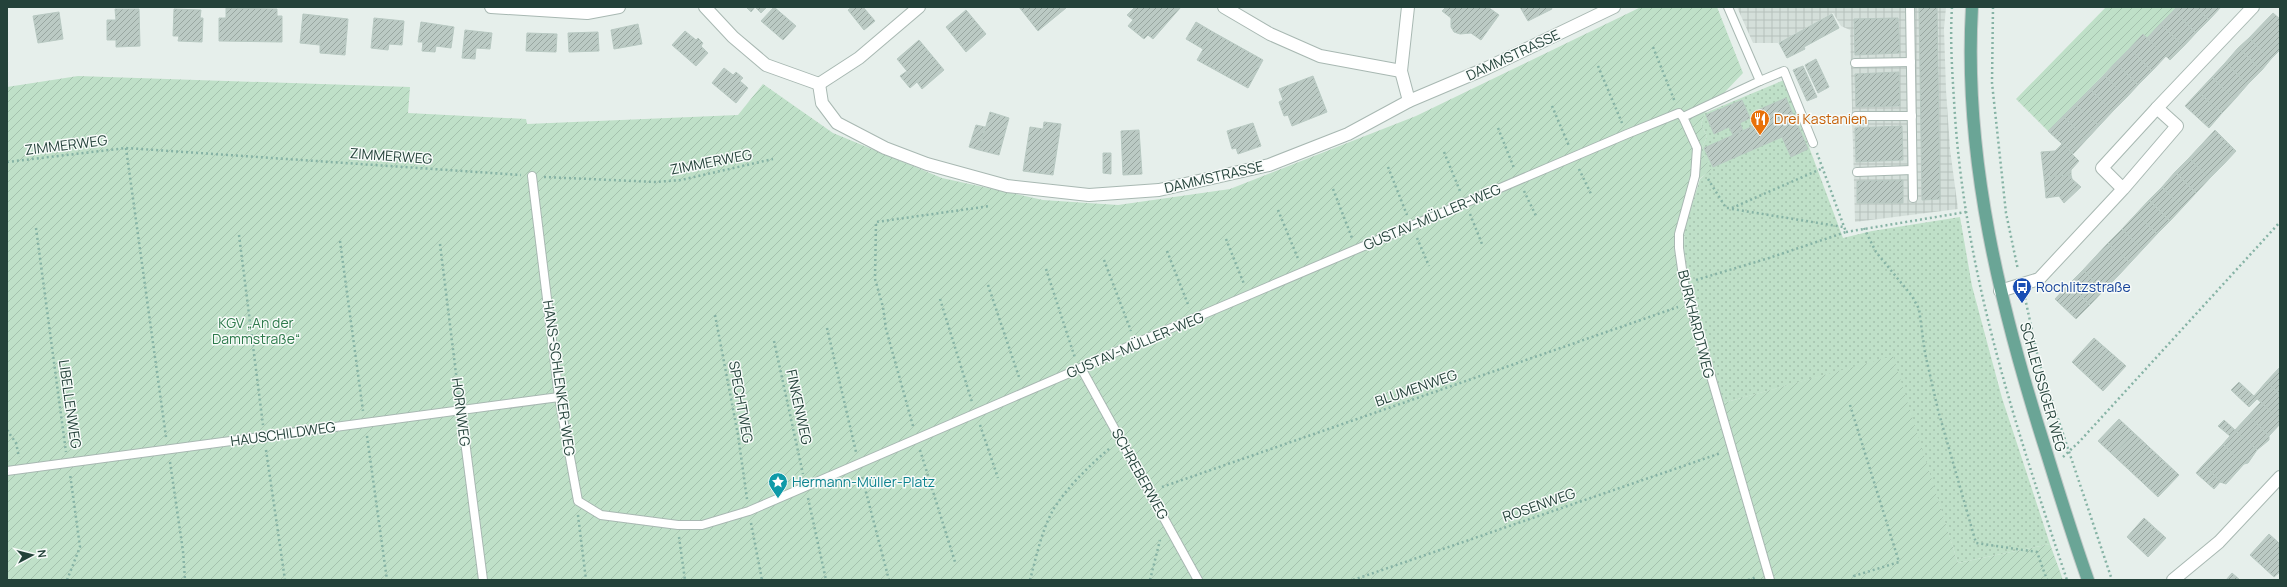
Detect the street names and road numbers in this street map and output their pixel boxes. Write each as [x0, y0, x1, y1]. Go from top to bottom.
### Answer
street label: DAMMSTRASSE [1463, 25, 1563, 85]
street label: ZIMMERWEG [24, 130, 108, 159]
street label: ZIMMERWEG [349, 143, 433, 168]
street label: ZIMMERWEG [668, 144, 753, 179]
street label: DAMMSTRASSE [1162, 156, 1265, 197]
street label: GUSTAV-MÜLLER-WEG [1360, 179, 1503, 254]
street label: BURKHARDTWEG [1674, 268, 1719, 380]
street label: HANS-SCHLENKER-WEG [539, 299, 580, 457]
street label: GUSTAV-MÜLLER-WEG [1063, 307, 1206, 382]
street label: SCHLEUSSIGER WEG [2016, 320, 2071, 454]
street label: LIBELLENWEG [55, 358, 86, 450]
street label: SPECHTWEG [725, 359, 758, 445]
street label: BLUMENWEG [1372, 365, 1459, 410]
street label: FINKENWEG [782, 368, 817, 446]
street label: HORNWEG [448, 377, 475, 447]
street label: HAUSCHILDWEG [229, 417, 337, 450]
street label: SCHREBERWEG [1108, 425, 1173, 523]
street label: ROSENWEG [1500, 483, 1578, 526]

